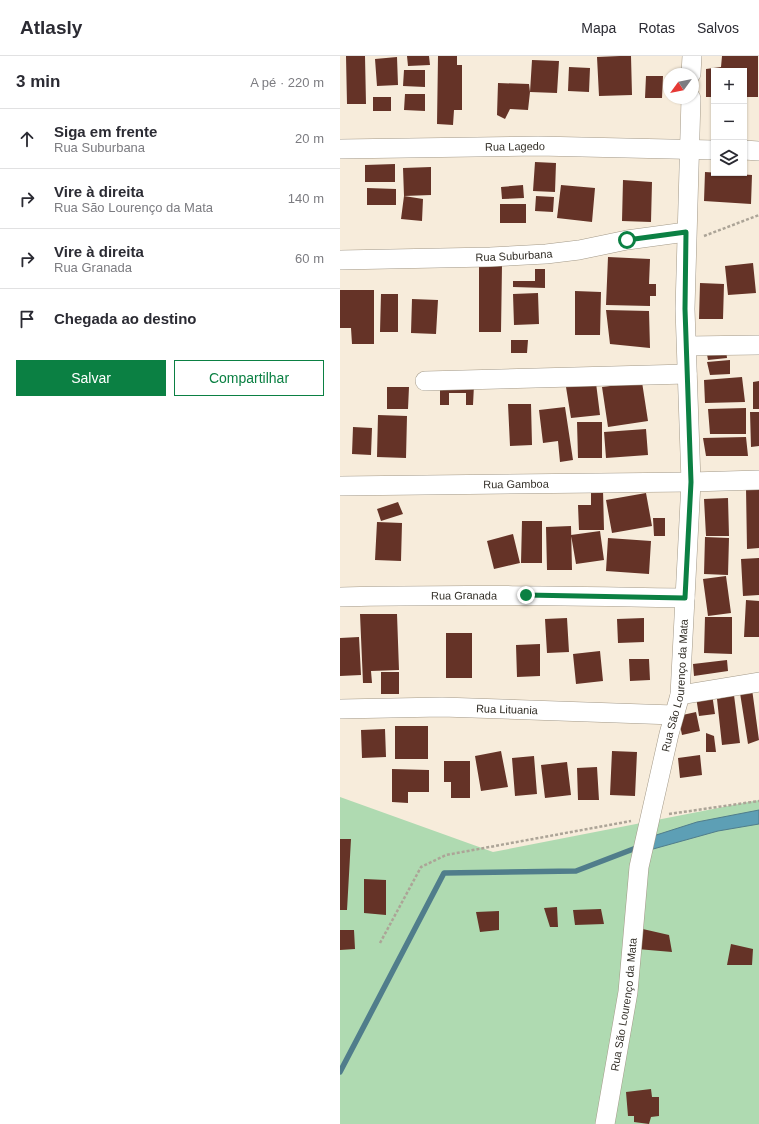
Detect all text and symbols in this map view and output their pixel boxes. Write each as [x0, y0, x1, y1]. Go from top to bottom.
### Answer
text: Atlasly [20, 17, 82, 38]
text: Mapa [581, 20, 616, 36]
text: Rotas [638, 20, 675, 36]
text: Salvos [697, 20, 739, 36]
north arrow [663, 68, 699, 104]
map controls [711, 68, 747, 176]
button: + [711, 68, 747, 104]
text: 3 min [16, 72, 60, 91]
text: A pé · 220 m [250, 75, 324, 90]
button: − [711, 104, 747, 140]
text: Siga em frente [54, 123, 157, 140]
icon: ahead [16, 128, 38, 150]
text: 20 m [295, 131, 324, 146]
text: Rua Suburbana [54, 140, 145, 155]
street label: Rua Lagedo [485, 140, 545, 153]
button: layers [711, 140, 747, 176]
text: Vire à direita [54, 183, 144, 200]
icon: right [16, 188, 38, 210]
text: 140 m [288, 191, 324, 206]
text: Rua São Lourenço da Mata [54, 200, 213, 215]
route start [618, 231, 636, 249]
text: Vire à direita [54, 243, 144, 260]
street label: Rua Suburbana [475, 247, 554, 263]
icon: right [16, 248, 38, 270]
text: 60 m [295, 251, 324, 266]
text: Rua Granada [54, 260, 132, 275]
icon: arrive [16, 308, 38, 330]
text: Chegada ao destino [54, 310, 197, 327]
button: Salvar [16, 360, 166, 396]
button: Compartilhar [174, 360, 324, 396]
street label: Rua Gamboa [483, 478, 550, 490]
route end [517, 586, 535, 604]
street label: Rua Granada [431, 589, 498, 602]
street label: Rua São Lourenço da Mata [659, 618, 690, 753]
street label: Rua Lituania [476, 702, 539, 716]
street label: Rua São Lourenço da Mata [608, 936, 639, 1072]

